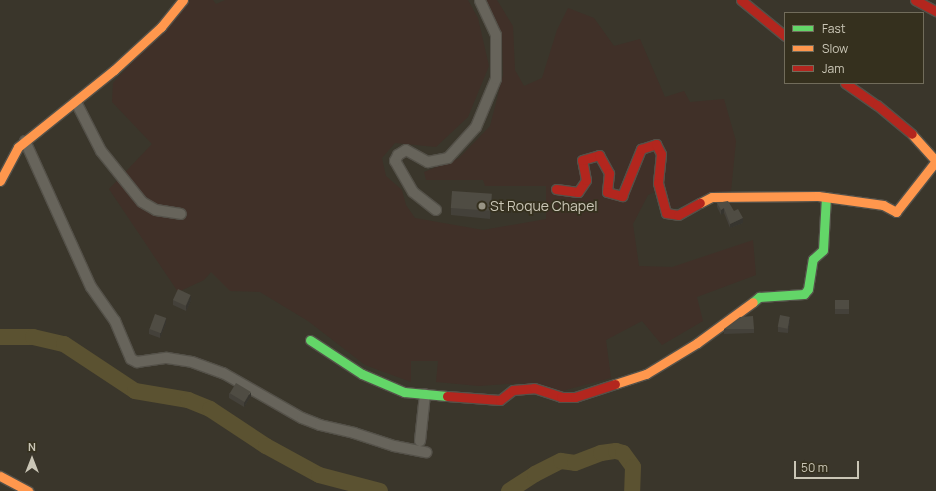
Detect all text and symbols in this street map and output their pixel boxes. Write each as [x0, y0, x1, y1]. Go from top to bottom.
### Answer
legend [784, 12, 924, 84]
text: Fast [822, 20, 846, 37]
text: Slow [822, 40, 848, 57]
text: Jam [822, 60, 844, 77]
place label: St Roque Chapel [490, 198, 598, 214]
marker: St Roque Chapel [477, 201, 487, 211]
north arrow [12, 439, 52, 479]
text: N [28, 439, 36, 454]
scale bar [796, 453, 861, 479]
text: 50 m [801, 459, 828, 476]

